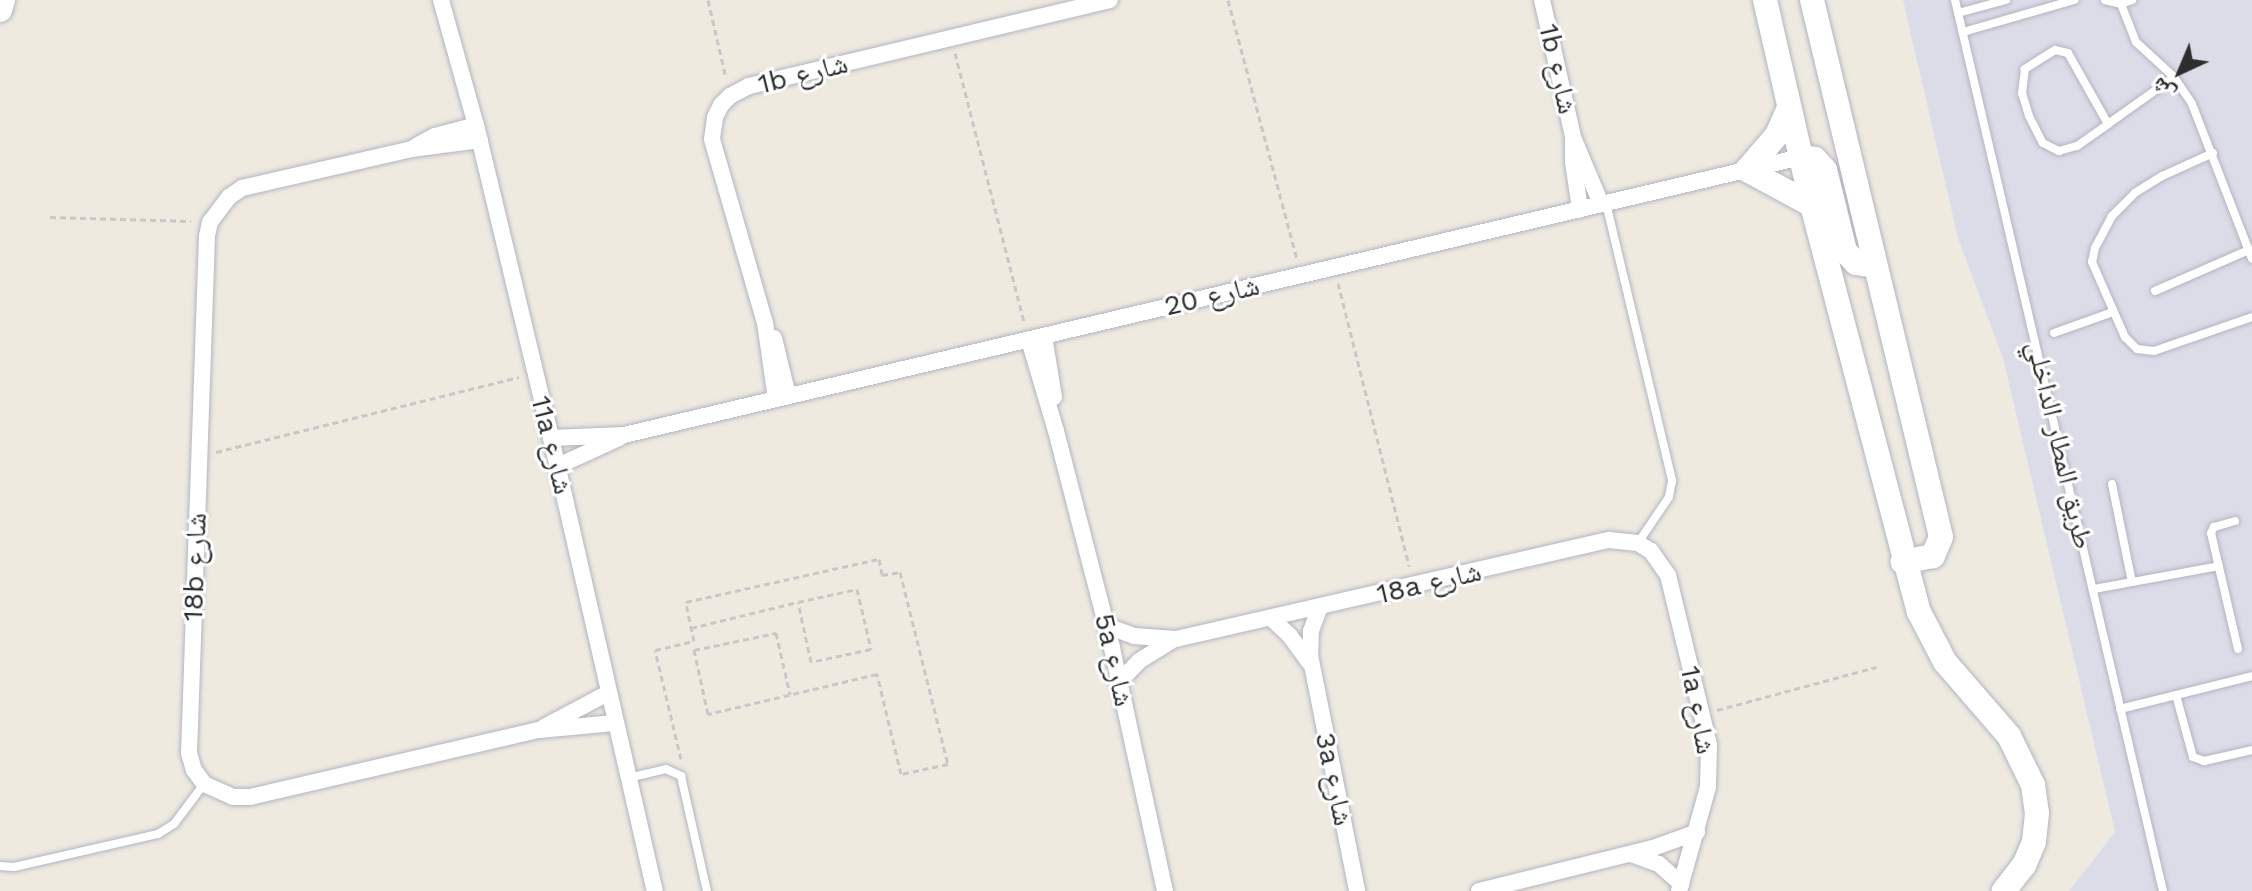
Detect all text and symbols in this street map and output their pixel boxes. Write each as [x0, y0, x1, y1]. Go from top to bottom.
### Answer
street label: 1b شارع [1531, 21, 1585, 117]
north arrow [2140, 32, 2220, 112]
street label: 1b شارع [755, 47, 851, 101]
text: ش [2146, 73, 2180, 107]
street label: شارع 20 [1161, 269, 1263, 323]
street label: طريق المطار الداخلي [2020, 338, 2100, 552]
street label: 11a شارع [524, 392, 580, 498]
street label: 18b شارع [176, 512, 214, 622]
street label: 18a شارع [1373, 555, 1485, 611]
street label: 5a شارع [1087, 610, 1141, 710]
street label: 1a شارع [1673, 663, 1723, 757]
street label: 3a شارع [1308, 729, 1360, 829]

